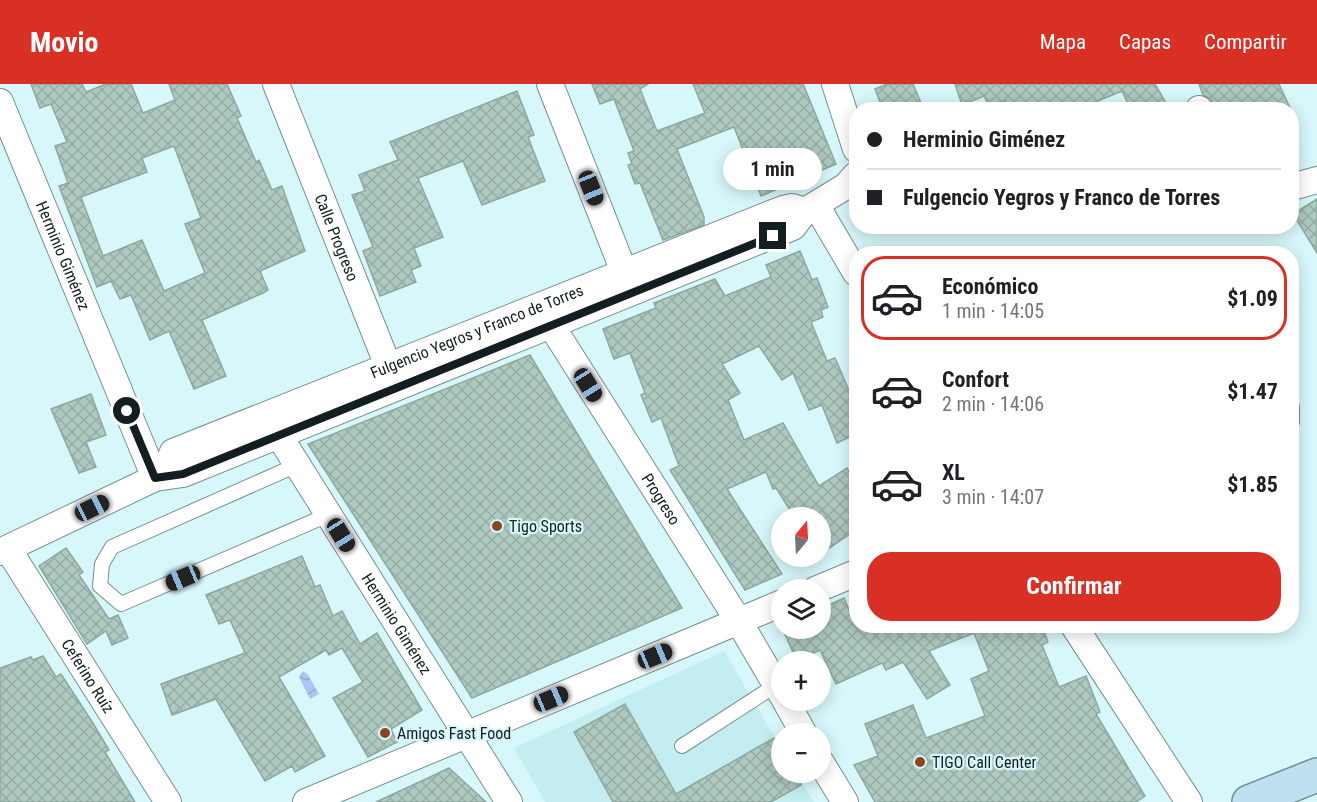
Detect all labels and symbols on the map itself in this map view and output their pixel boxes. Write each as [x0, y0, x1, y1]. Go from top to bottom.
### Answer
callout: 1 min [724, 149, 822, 191]
car [576, 168, 606, 208]
street label: Calle Progreso [311, 191, 363, 284]
street label: Herminio Giménez [32, 198, 94, 313]
route end [759, 222, 786, 249]
street label: Fulgencio Yegros y Franco de Torres [367, 280, 586, 382]
car [571, 365, 605, 405]
route start [113, 397, 140, 424]
street label: Progreso [638, 470, 685, 528]
car [72, 492, 112, 524]
north arrow [771, 507, 831, 567]
car [324, 515, 358, 555]
place label: Tigo Sports [509, 517, 582, 536]
marker: Tigo Sports [490, 519, 504, 533]
car [163, 563, 203, 593]
street label: Herminio Giménez [358, 569, 436, 678]
street label: Ceferino Ruíz [58, 635, 119, 716]
car [635, 641, 675, 671]
car [531, 684, 571, 714]
place label: Amigos Fast Food [397, 724, 511, 743]
marker: Amigos Fast Food [378, 726, 392, 740]
place label: TIGO Call Center [932, 753, 1036, 772]
marker: TIGO Call Center [913, 755, 927, 769]

